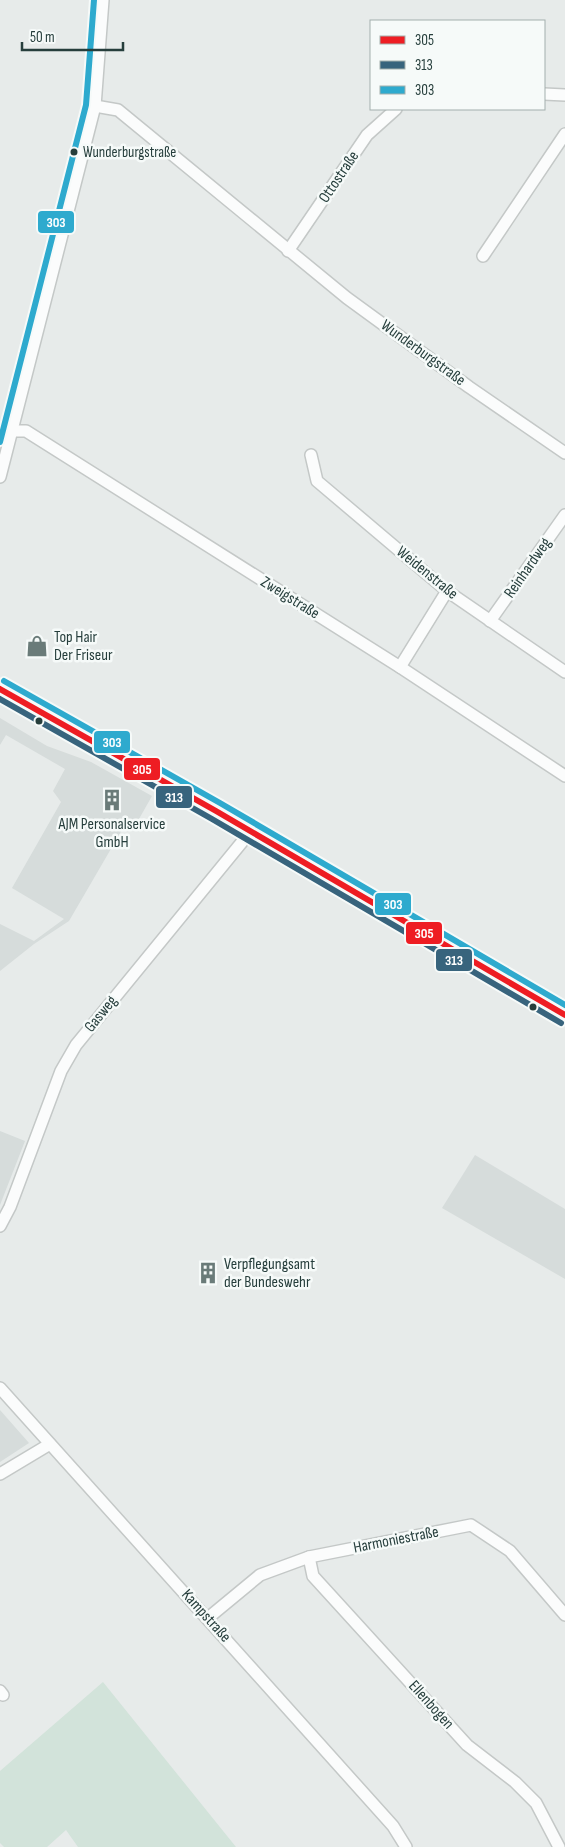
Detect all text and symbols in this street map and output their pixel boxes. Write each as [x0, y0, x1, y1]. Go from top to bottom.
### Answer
scale bar [22, 20, 124, 52]
legend [370, 20, 545, 110]
text: 50 m [30, 28, 55, 47]
text: 305 [415, 31, 434, 50]
text: 313 [415, 56, 433, 75]
text: 303 [415, 81, 434, 100]
place label: Wunderburgstraße [83, 143, 176, 162]
marker: Wunderburgstraße [69, 147, 79, 157]
street label: Ottostraße [315, 147, 363, 207]
line badge: 303 [37, 210, 75, 234]
text: 303 [46, 214, 66, 231]
street label: Wunderburgstraße [377, 316, 469, 390]
street label: Reinhardweg [500, 534, 556, 602]
street label: Weidenstraße [392, 542, 462, 604]
street label: Zweigstraße [257, 573, 323, 623]
place label: Top Hair Der Friseur [54, 628, 113, 665]
shop icon: Top Hair Der Friseur [24, 633, 50, 659]
unlabelled marker [34, 716, 44, 726]
line badge: 303 [93, 730, 131, 754]
text: 303 [102, 734, 122, 751]
line badge: 305 [123, 757, 161, 781]
text: 305 [132, 761, 152, 778]
line badge: 313 [155, 785, 193, 809]
building icon: AJM Personalservice GmbH [99, 787, 125, 813]
text: 313 [165, 789, 183, 806]
place label: AJM Personalservice GmbH [57, 815, 166, 852]
line badge: 303 [374, 892, 412, 916]
text: 303 [383, 896, 403, 913]
line badge: 305 [405, 921, 443, 945]
text: 305 [414, 925, 434, 942]
line badge: 313 [435, 948, 473, 972]
text: 313 [445, 952, 463, 969]
street label: Gasweg [81, 992, 121, 1036]
unlabelled marker [528, 1002, 538, 1012]
place label: Verpflegungsamt der Bundeswehr [224, 1255, 315, 1292]
building icon: Verpflegungsamt der Bundeswehr [195, 1260, 221, 1286]
street label: Harmoniestraße [352, 1522, 440, 1558]
street label: Kampstraße [177, 1586, 235, 1646]
street label: Ellenbogen [404, 1677, 458, 1733]

